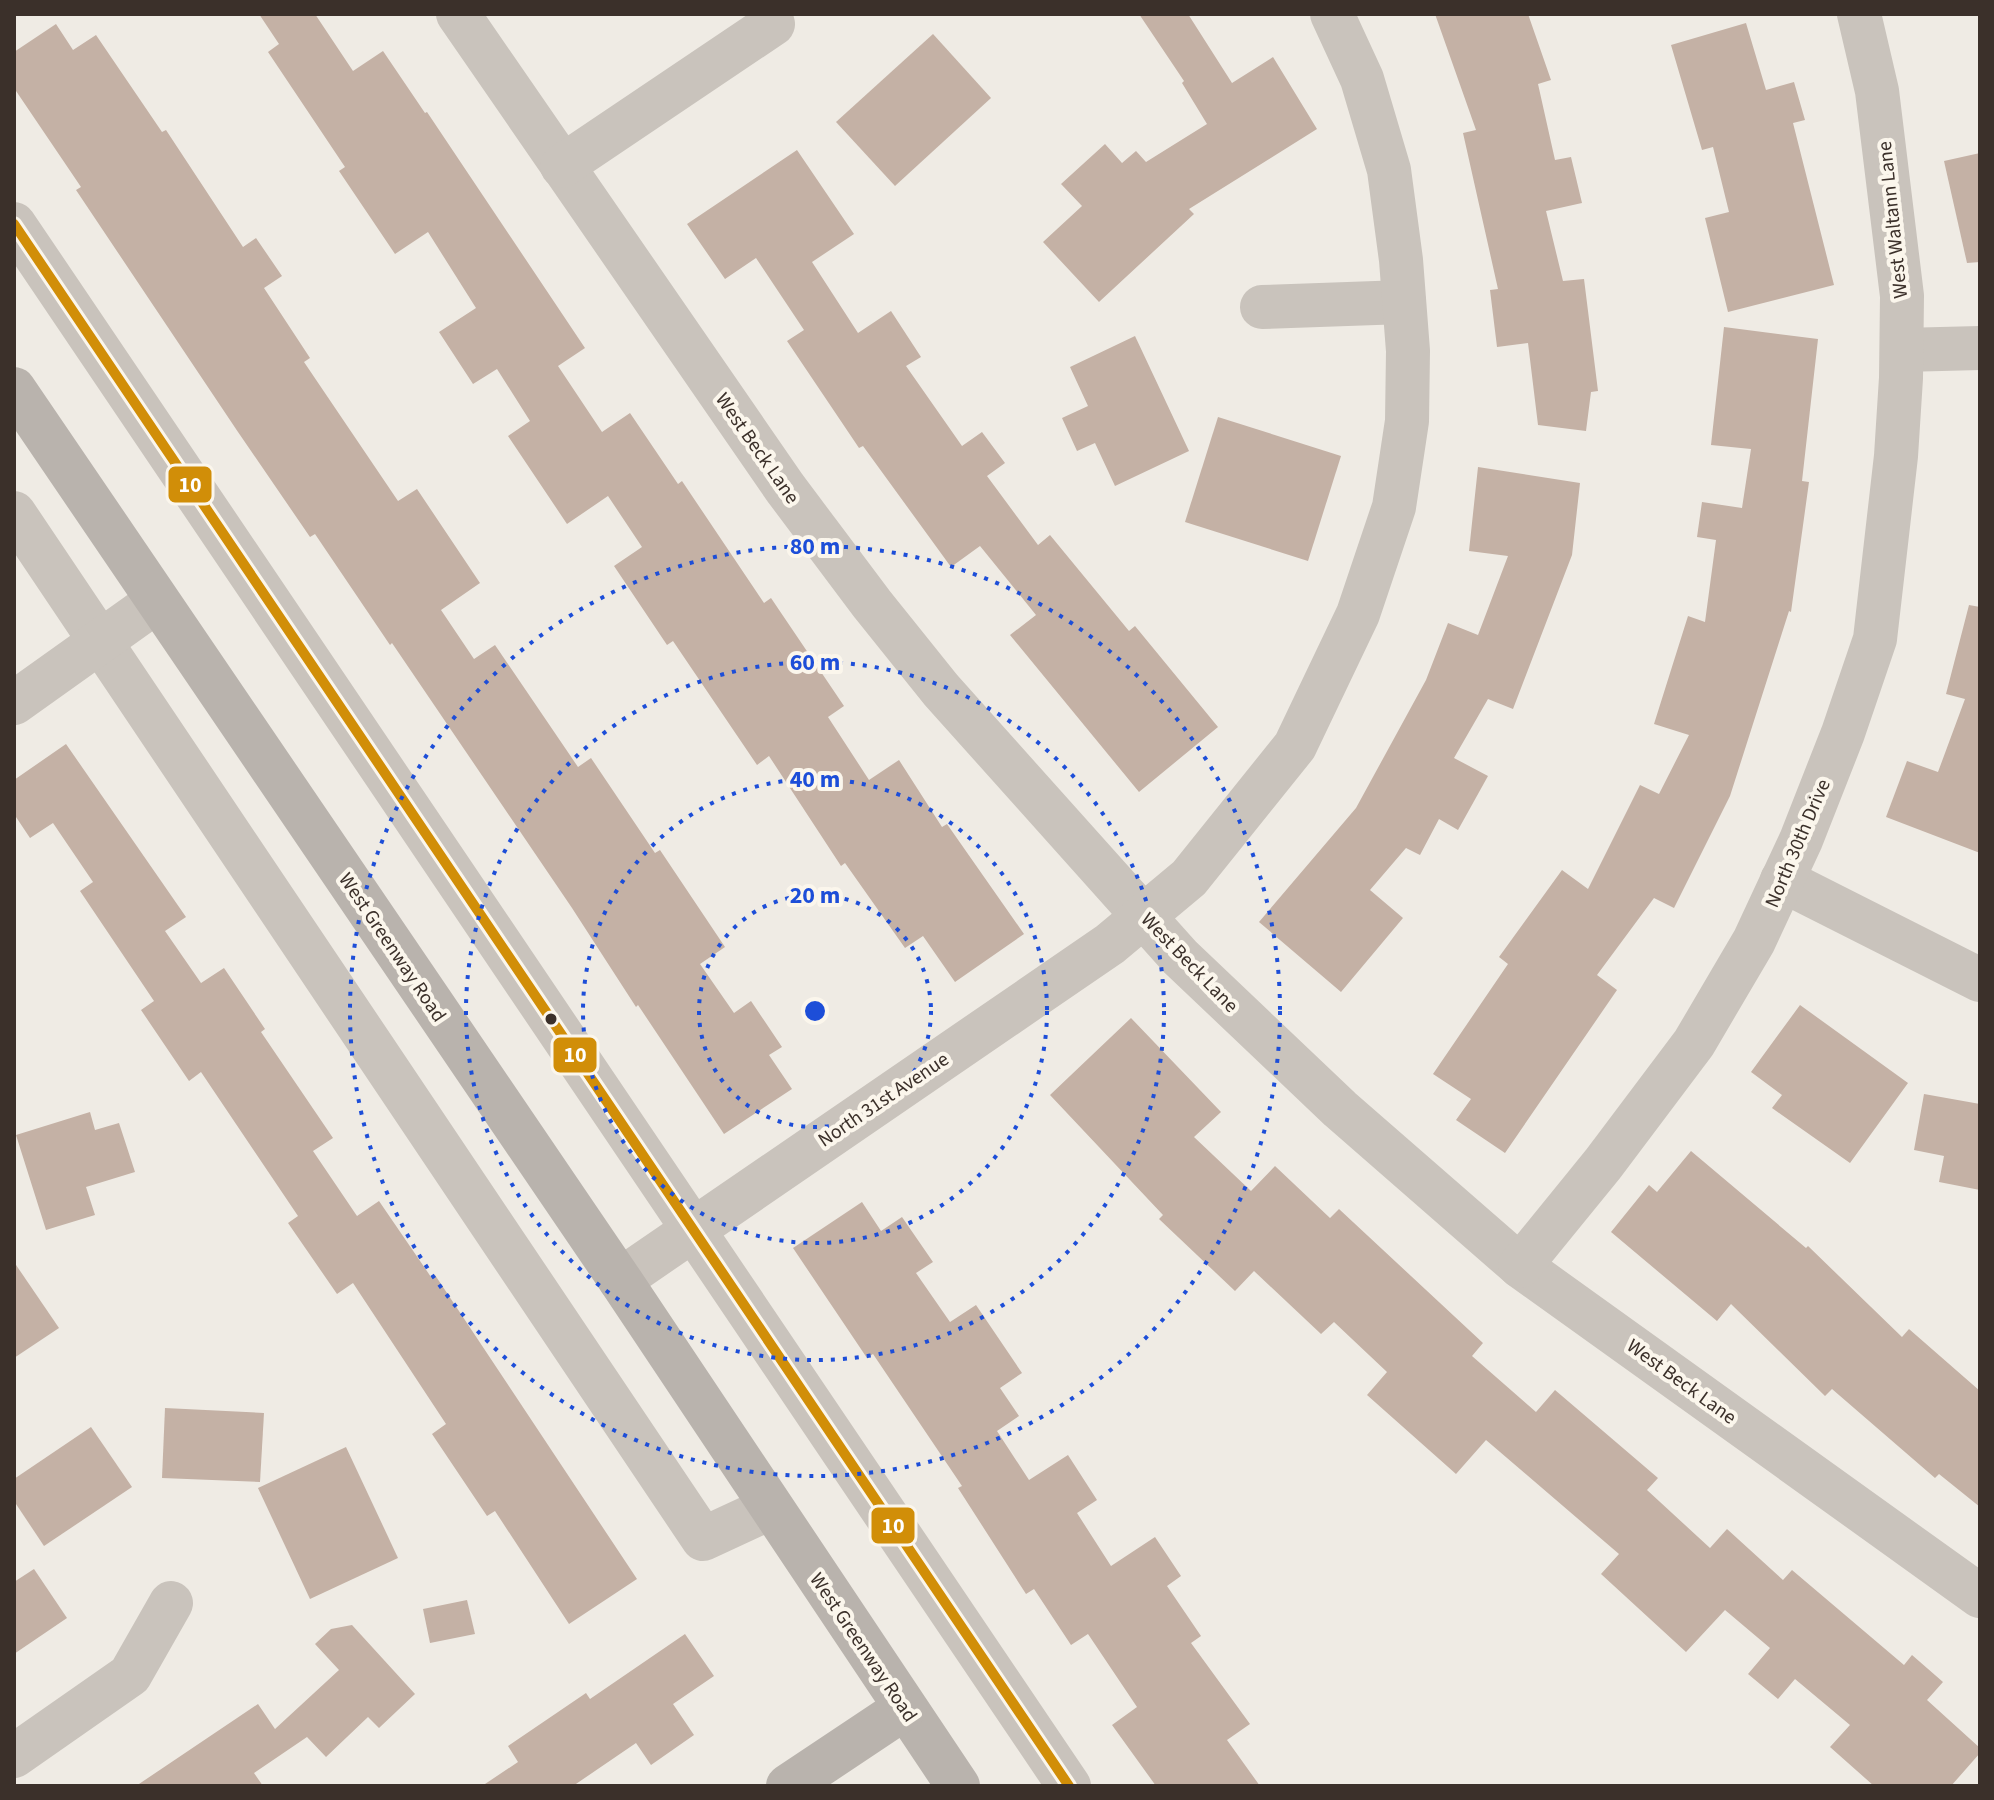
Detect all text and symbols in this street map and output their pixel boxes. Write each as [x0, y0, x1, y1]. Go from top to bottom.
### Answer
street label: West Waltann Lane [1871, 140, 1915, 300]
street label: West Beck Lane [709, 387, 806, 510]
line badge: 10 [167, 465, 213, 504]
text: 10 [178, 469, 202, 501]
text: 80 m [790, 529, 840, 564]
text: 60 m [790, 645, 840, 680]
text: 40 m [790, 762, 840, 797]
street label: North 30th Drive [1758, 775, 1838, 912]
street label: West Greenway Road [332, 867, 453, 1028]
text: 20 m [790, 878, 840, 913]
street label: West Beck Lane [1134, 906, 1244, 1019]
centre of rings [801, 997, 829, 1025]
unlabelled marker [543, 1011, 559, 1027]
line badge: 10 [552, 1036, 598, 1074]
text: 10 [563, 1039, 587, 1071]
street label: North 31st Avenue [812, 1046, 955, 1154]
street label: West Beck Lane [1621, 1332, 1742, 1431]
line badge: 10 [870, 1506, 916, 1545]
text: 10 [881, 1510, 905, 1542]
street label: West Greenway Road [803, 1567, 924, 1728]

